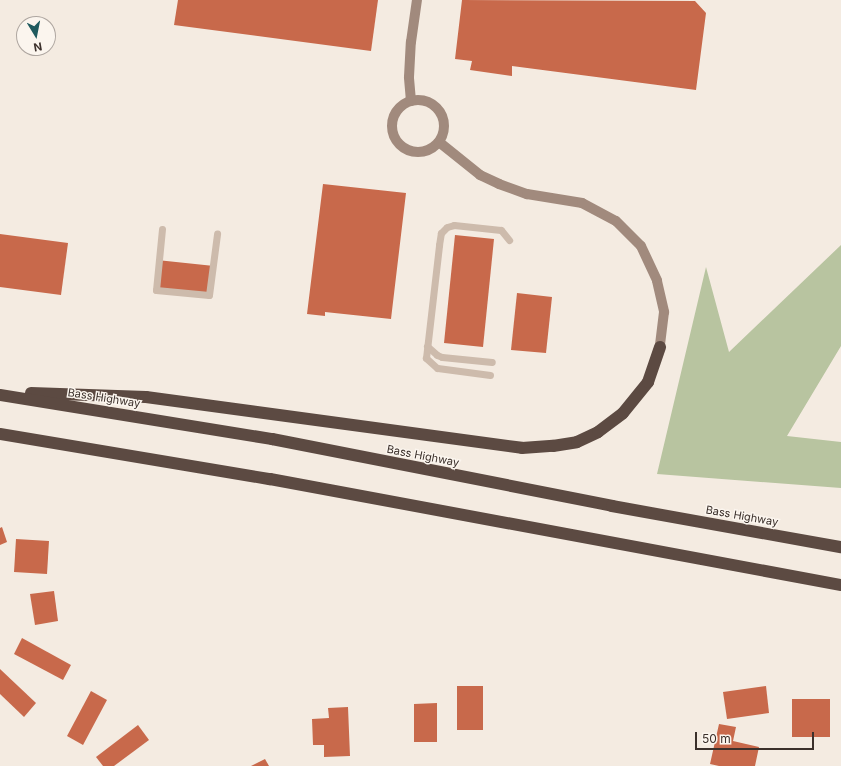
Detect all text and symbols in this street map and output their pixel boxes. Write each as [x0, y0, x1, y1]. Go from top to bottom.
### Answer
north arrow [16, 16, 56, 56]
text: N [33, 39, 43, 54]
street label: Bass Highway [67, 386, 141, 410]
street label: Bass Highway [386, 443, 460, 469]
street label: Bass Highway [705, 503, 779, 529]
scale bar [697, 724, 816, 750]
text: 50 m [702, 731, 731, 746]

